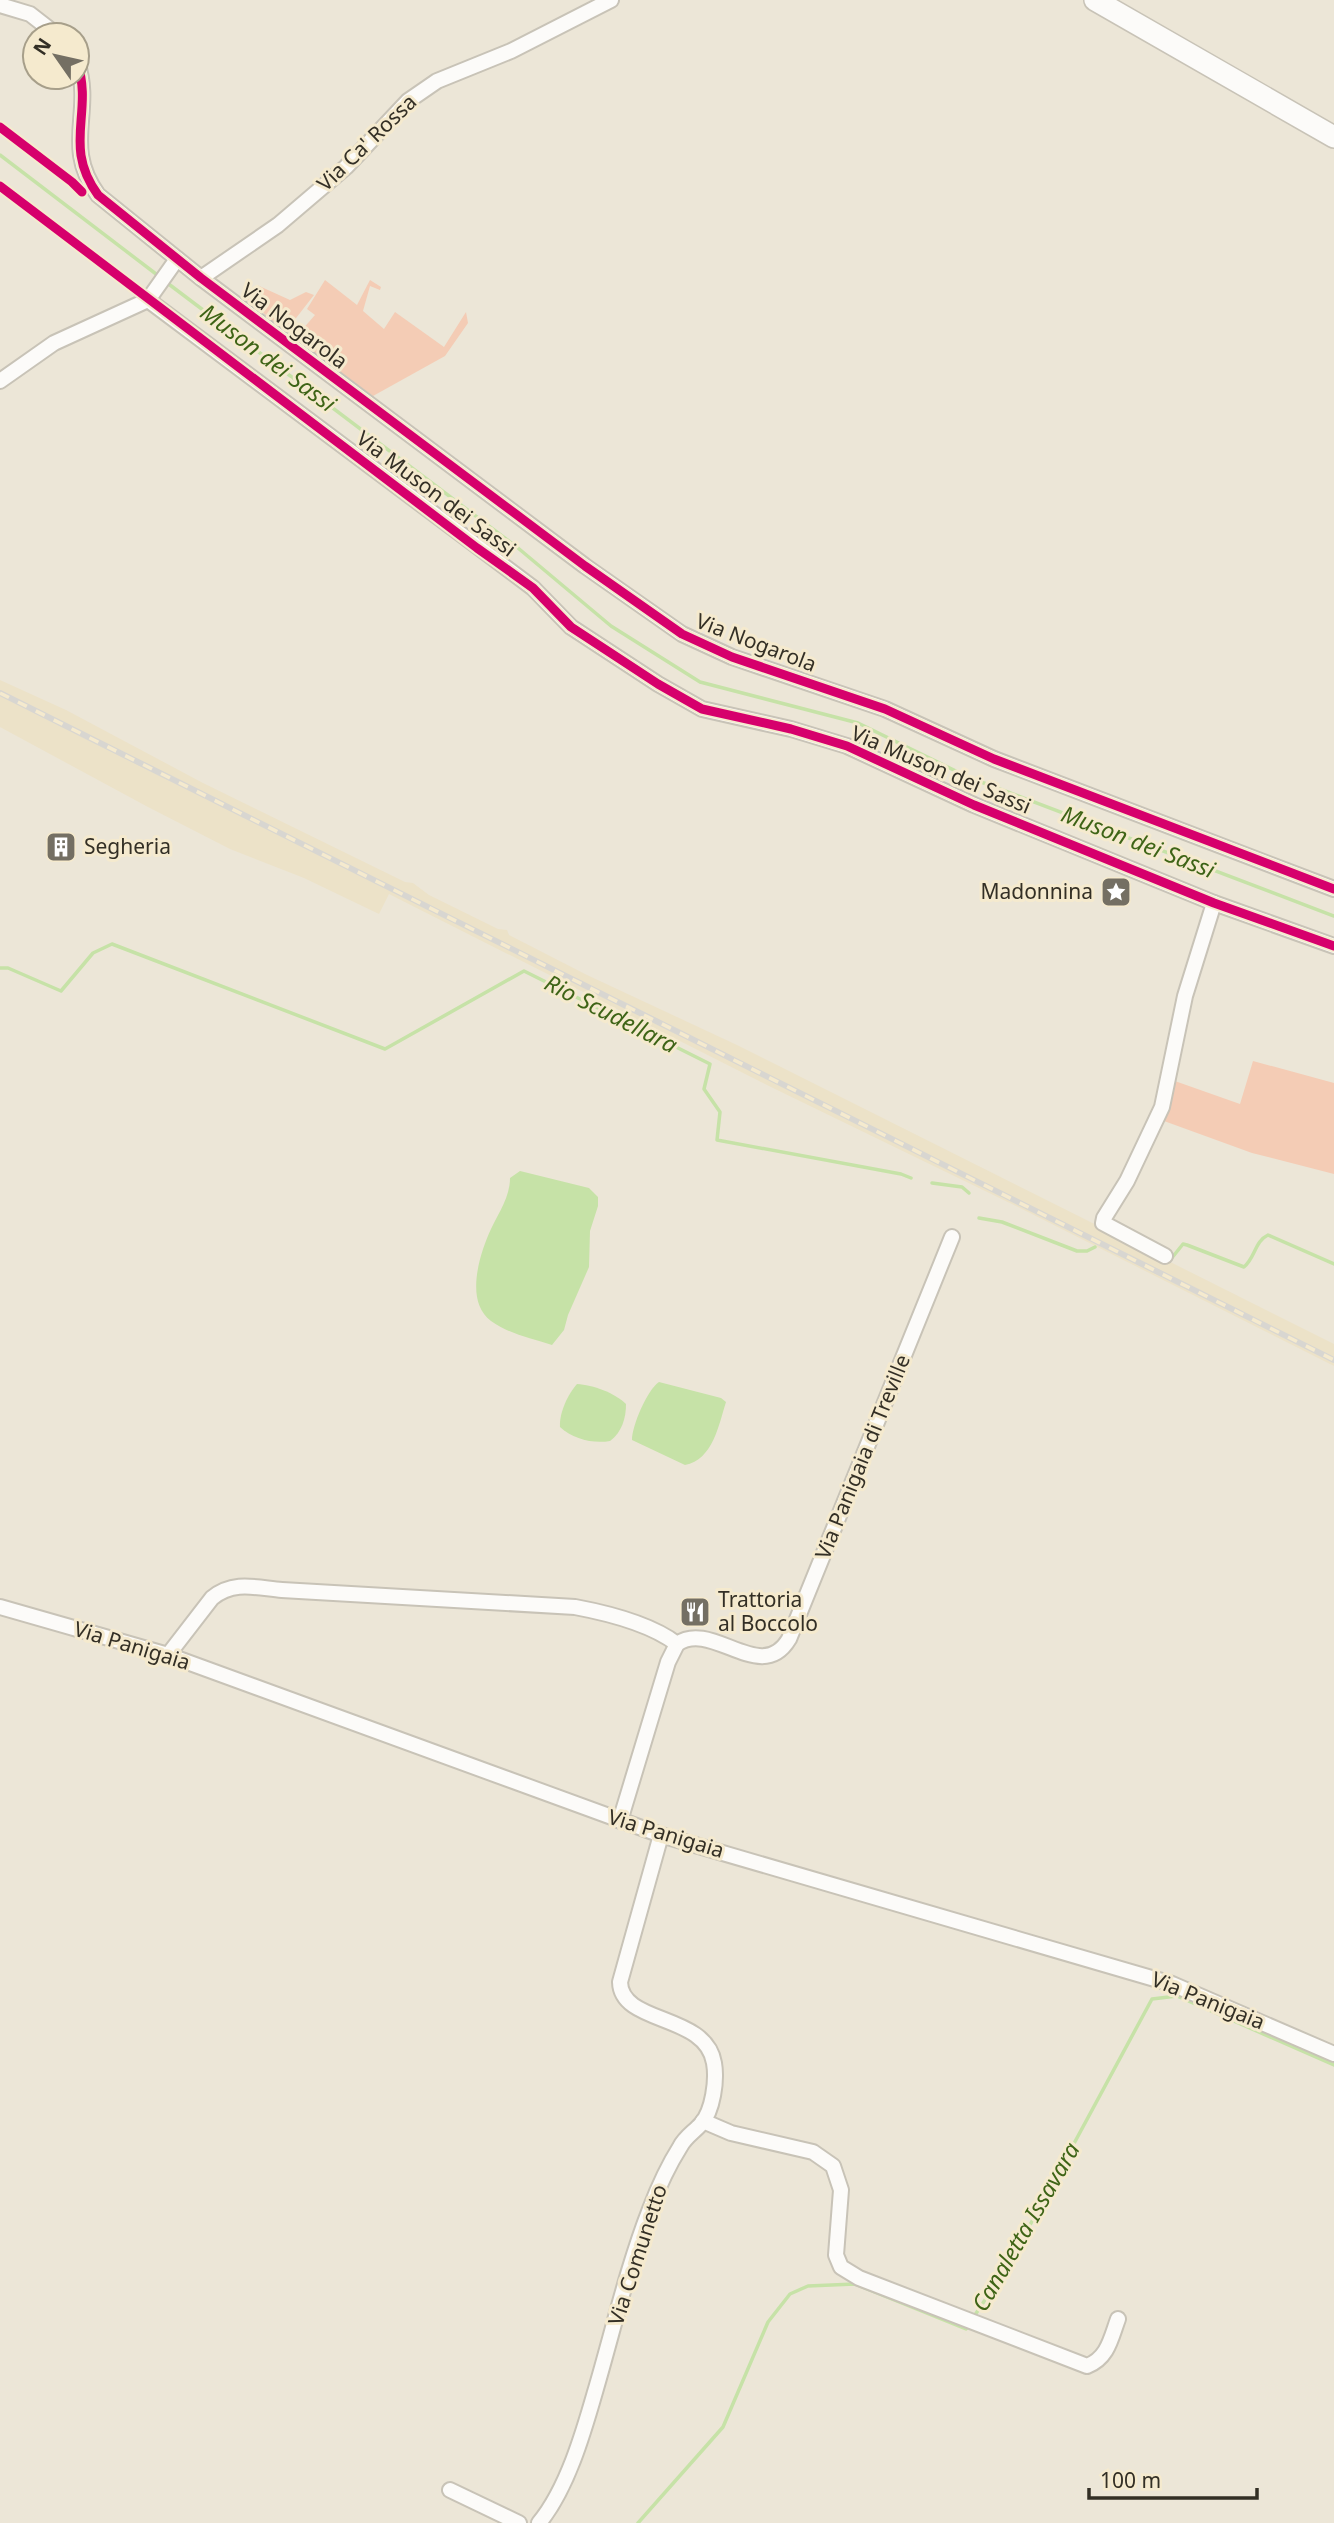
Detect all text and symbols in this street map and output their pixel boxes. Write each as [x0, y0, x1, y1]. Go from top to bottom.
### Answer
north arrow [21, 21, 91, 91]
text: N [27, 33, 57, 60]
street label: Via Ca' Rossa [311, 88, 422, 197]
street label: Via Nogarola [236, 276, 354, 375]
water label: Muson dei Sassi [194, 296, 344, 419]
street label: Via Muson dei Sassi [351, 424, 522, 562]
street label: Via Nogarola [692, 606, 821, 678]
street label: Via Muson dei Sassi [847, 718, 1036, 820]
water label: Muson dei Sassi [1057, 797, 1221, 885]
building icon: Segheria [44, 830, 78, 864]
place label: Segheria [84, 832, 171, 860]
place icon: Madonnina [1099, 875, 1133, 909]
place label: Madonnina [980, 877, 1093, 905]
water label: Rio Scudellara [540, 966, 683, 1060]
street label: Via Panigaia di Treville [808, 1350, 916, 1563]
place label: Trattoria al Boccolo [718, 1585, 818, 1637]
restaurant icon: Trattoria al Boccolo [678, 1595, 712, 1629]
street label: Via Panigaia [71, 1614, 194, 1676]
street label: Via Panigaia [605, 1802, 728, 1864]
street label: Via Panigaia [1147, 1965, 1269, 2036]
water label: Canaletta Issavara [964, 2136, 1087, 2317]
street label: Via Comunetto [601, 2181, 673, 2329]
scale bar [1089, 2456, 1257, 2500]
text: 100 m [1100, 2466, 1161, 2494]

